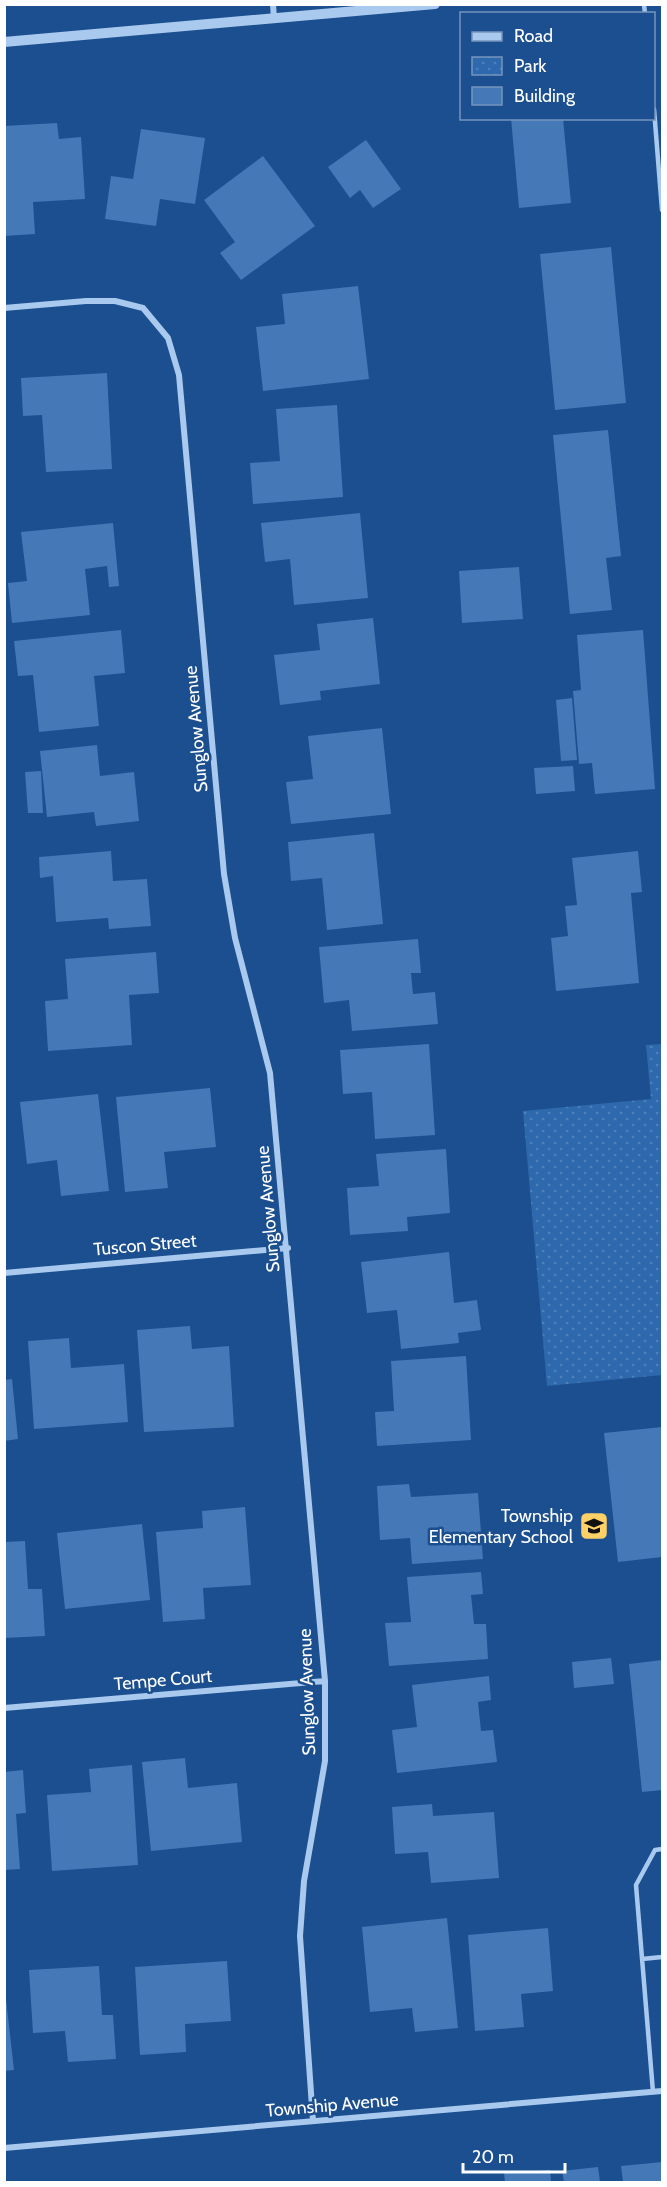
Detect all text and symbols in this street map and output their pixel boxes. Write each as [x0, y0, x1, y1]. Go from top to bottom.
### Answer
legend [460, 12, 655, 120]
text: Road [514, 25, 553, 47]
text: Park [514, 55, 547, 77]
text: Building [514, 85, 576, 107]
street label: Sunglow Avenue [180, 665, 212, 793]
street label: Sunglow Avenue [252, 1145, 284, 1273]
street label: Tuscon Street [93, 1230, 197, 1260]
place label: Township Elementary School [429, 1505, 574, 1548]
school or university icon: Township Elementary School [578, 1510, 610, 1542]
street label: Sunglow Avenue [294, 1628, 320, 1756]
street label: Tempe Court [113, 1665, 213, 1695]
street label: Township Avenue [265, 2088, 399, 2122]
scale bar [463, 2136, 565, 2174]
text: 20 m [472, 2146, 514, 2168]

